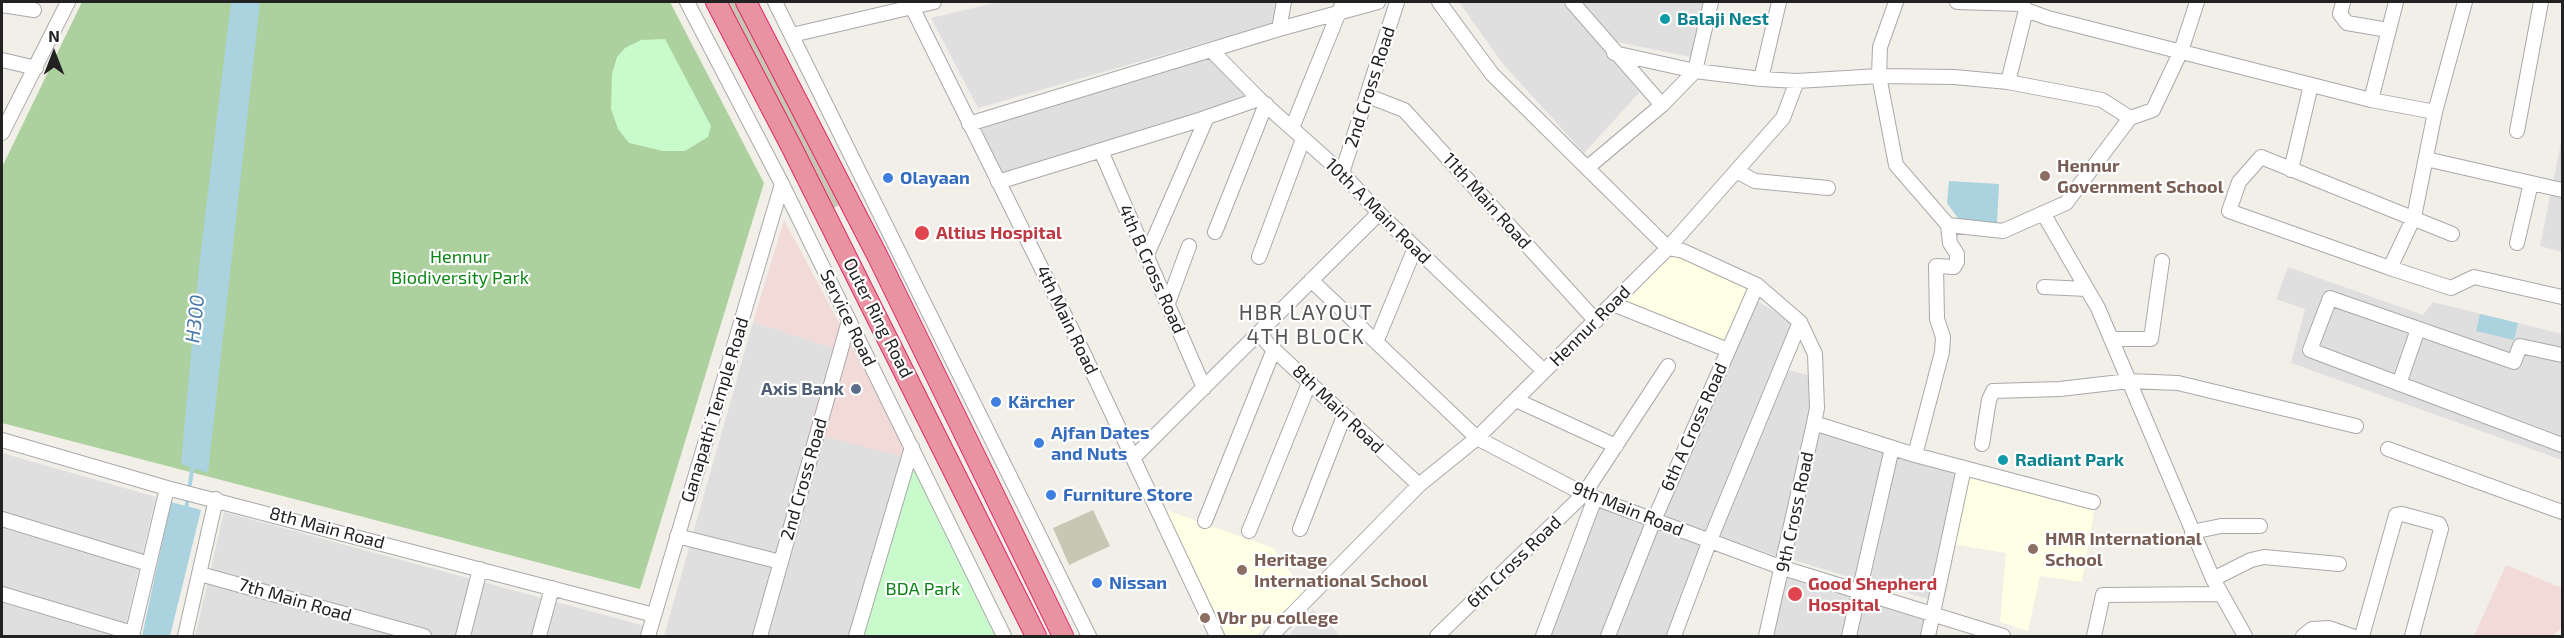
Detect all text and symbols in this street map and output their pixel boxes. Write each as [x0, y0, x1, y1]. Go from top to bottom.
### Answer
place label: Balaji Nest [1677, 8, 1769, 30]
marker: Balaji Nest [1658, 12, 1672, 26]
north arrow [24, 24, 84, 84]
street label: 2nd Cross Road [1340, 24, 1400, 150]
text: N [48, 26, 60, 45]
street label: 11th Main Road [1438, 149, 1536, 253]
street label: 10th A Main Road [1321, 154, 1435, 268]
place label: Hennur Government School [2057, 155, 2224, 198]
place label: Olayaan [900, 167, 970, 189]
marker: Hennur Government School [2038, 169, 2052, 183]
marker: Olayaan [881, 171, 895, 185]
street label: 4th B Cross Road [1114, 201, 1190, 337]
place label: Altius Hospital [936, 222, 1062, 244]
marker: Altius Hospital [913, 224, 931, 242]
park label: Hennur Biodiversity Park [391, 246, 529, 288]
street label: Outer Ring Road [839, 254, 917, 382]
street label: 4th Main Road [1031, 262, 1103, 378]
street label: Service Road [815, 266, 881, 370]
street label: Hennur Road [1545, 281, 1635, 371]
water label: H300 [181, 294, 209, 344]
district label: HBR LAYOUT 4TH BLOCK [1239, 300, 1373, 350]
street label: Ganapathi Temple Road [677, 315, 753, 505]
street label: 8th Main Road [1288, 360, 1388, 458]
street label: 6th A Cross Road [1656, 360, 1732, 494]
place label: Axis Bank [761, 378, 844, 400]
marker: Axis Bank [849, 382, 863, 396]
place label: Kärcher [1008, 391, 1075, 413]
marker: Kärcher [989, 395, 1003, 409]
street label: 2nd Cross Road [776, 415, 832, 543]
place label: Ajfan Dates and Nuts [1051, 422, 1150, 464]
marker: Ajfan Dates and Nuts [1032, 436, 1046, 450]
place label: Radiant Park [2015, 449, 2124, 471]
street label: 9th Cross Road [1772, 450, 1818, 574]
marker: Radiant Park [1996, 453, 2010, 467]
street label: 9th Main Road [1569, 477, 1687, 541]
place label: Furniture Store [1063, 484, 1193, 506]
marker: Furniture Store [1044, 488, 1058, 502]
street label: 8th Main Road [267, 502, 387, 554]
street label: 6th Cross Road [1462, 512, 1566, 612]
place label: HMR International School [2045, 528, 2202, 570]
marker: HMR International School [2026, 542, 2040, 556]
place label: Heritage International School [1254, 549, 1428, 592]
marker: Heritage International School [1235, 563, 1249, 577]
place label: Nissan [1109, 572, 1167, 594]
place label: Good Shepherd Hospital [1808, 573, 1937, 616]
street label: 7th Main Road [236, 574, 354, 626]
marker: Nissan [1090, 576, 1104, 590]
park label: BDA Park [885, 578, 961, 600]
marker: Good Shepherd Hospital [1786, 585, 1804, 603]
place label: Vbr pu college [1217, 607, 1338, 629]
marker: Vbr pu college [1198, 611, 1212, 625]

